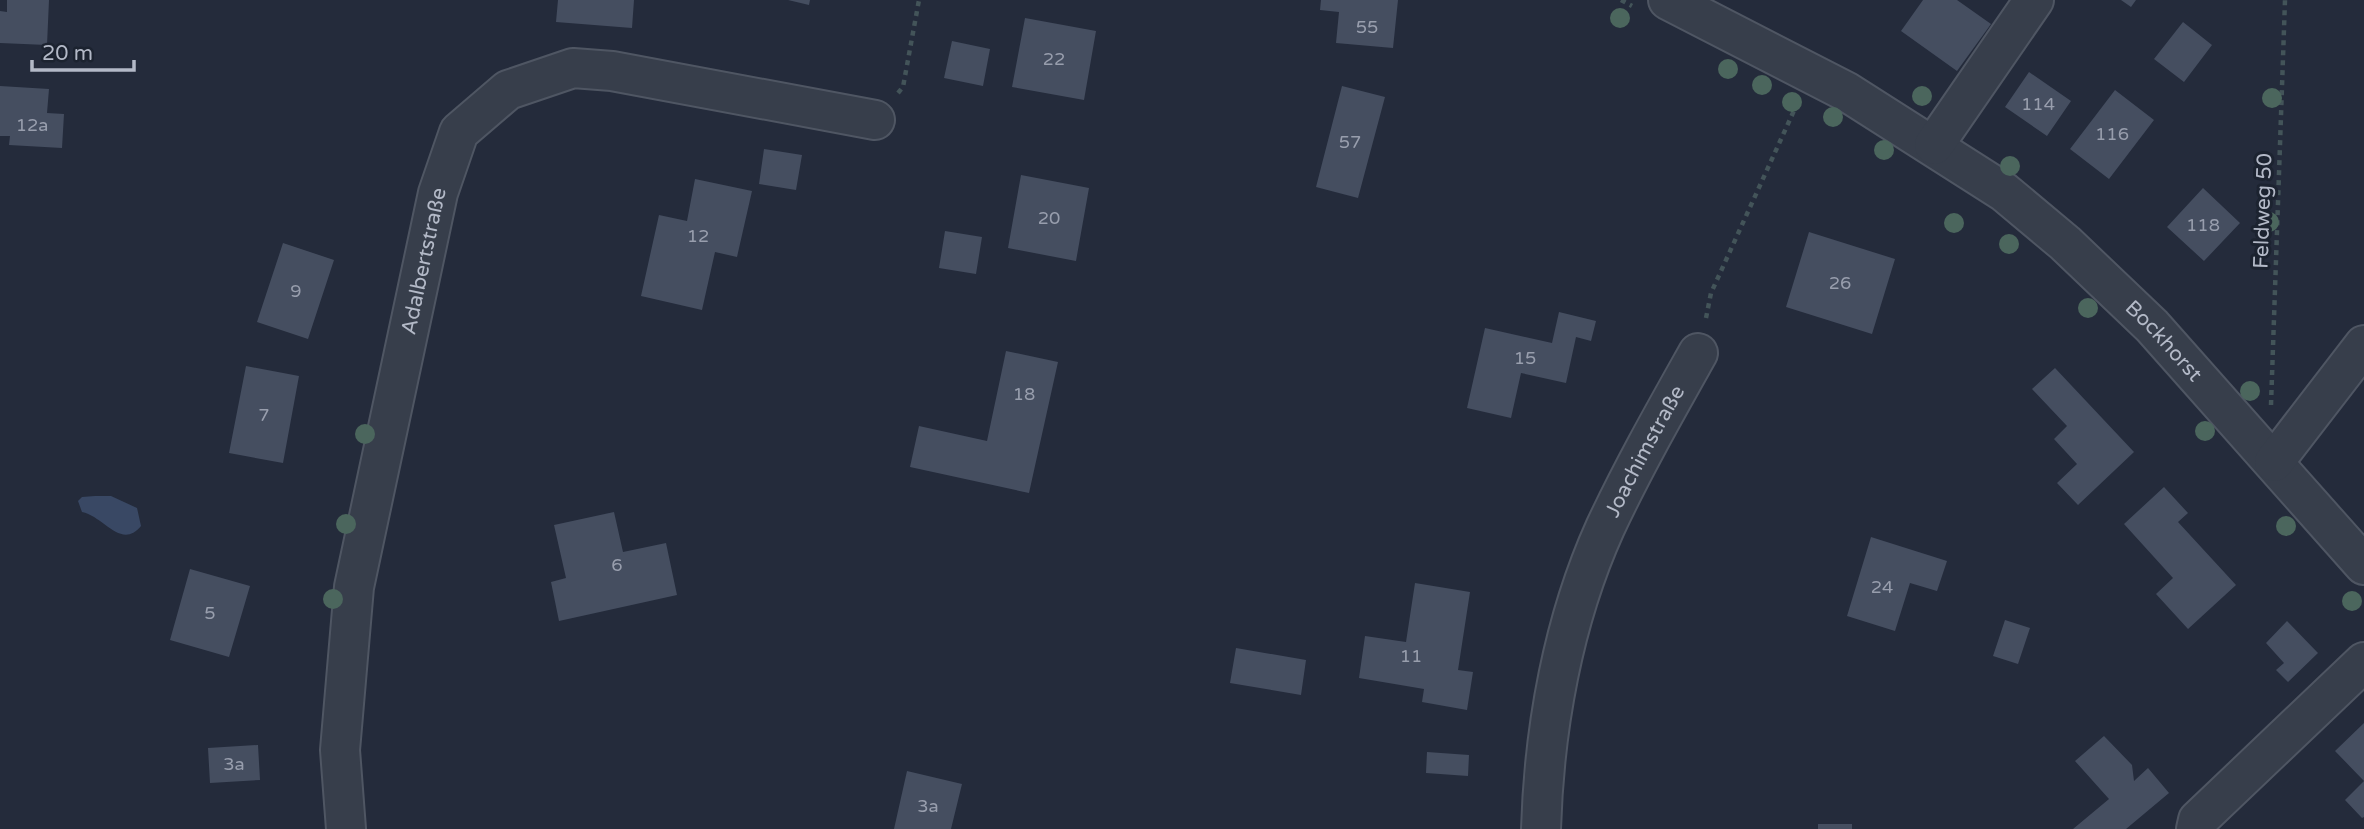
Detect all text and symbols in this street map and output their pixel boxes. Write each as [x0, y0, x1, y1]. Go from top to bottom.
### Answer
house number: 55 [1356, 16, 1378, 38]
scale bar [32, 28, 133, 72]
text: 20 m [42, 41, 93, 66]
house number: 22 [1043, 48, 1065, 70]
house number: 114 [2021, 93, 2055, 115]
house number: 12a [16, 114, 48, 136]
house number: 116 [2095, 123, 2129, 145]
house number: 57 [1339, 131, 1361, 153]
street label: Feldweg 50 [2248, 153, 2278, 269]
street label: Adalbertstraße [396, 185, 451, 337]
house number: 20 [1038, 207, 1060, 229]
house number: 118 [2186, 214, 2220, 236]
house number: 12 [687, 225, 709, 247]
house number: 26 [1829, 272, 1851, 294]
house number: 9 [290, 280, 302, 302]
street label: Bockhorst [2120, 295, 2208, 386]
house number: 15 [1514, 347, 1536, 369]
street label: Joachimstraße [1600, 381, 1690, 521]
house number: 18 [1013, 383, 1035, 405]
house number: 7 [258, 404, 270, 426]
house number: 6 [611, 554, 623, 576]
house number: 24 [1871, 576, 1893, 598]
house number: 5 [204, 602, 216, 624]
house number: 11 [1400, 645, 1422, 667]
house number: 3a [223, 753, 245, 775]
house number: 3a [917, 795, 939, 817]

